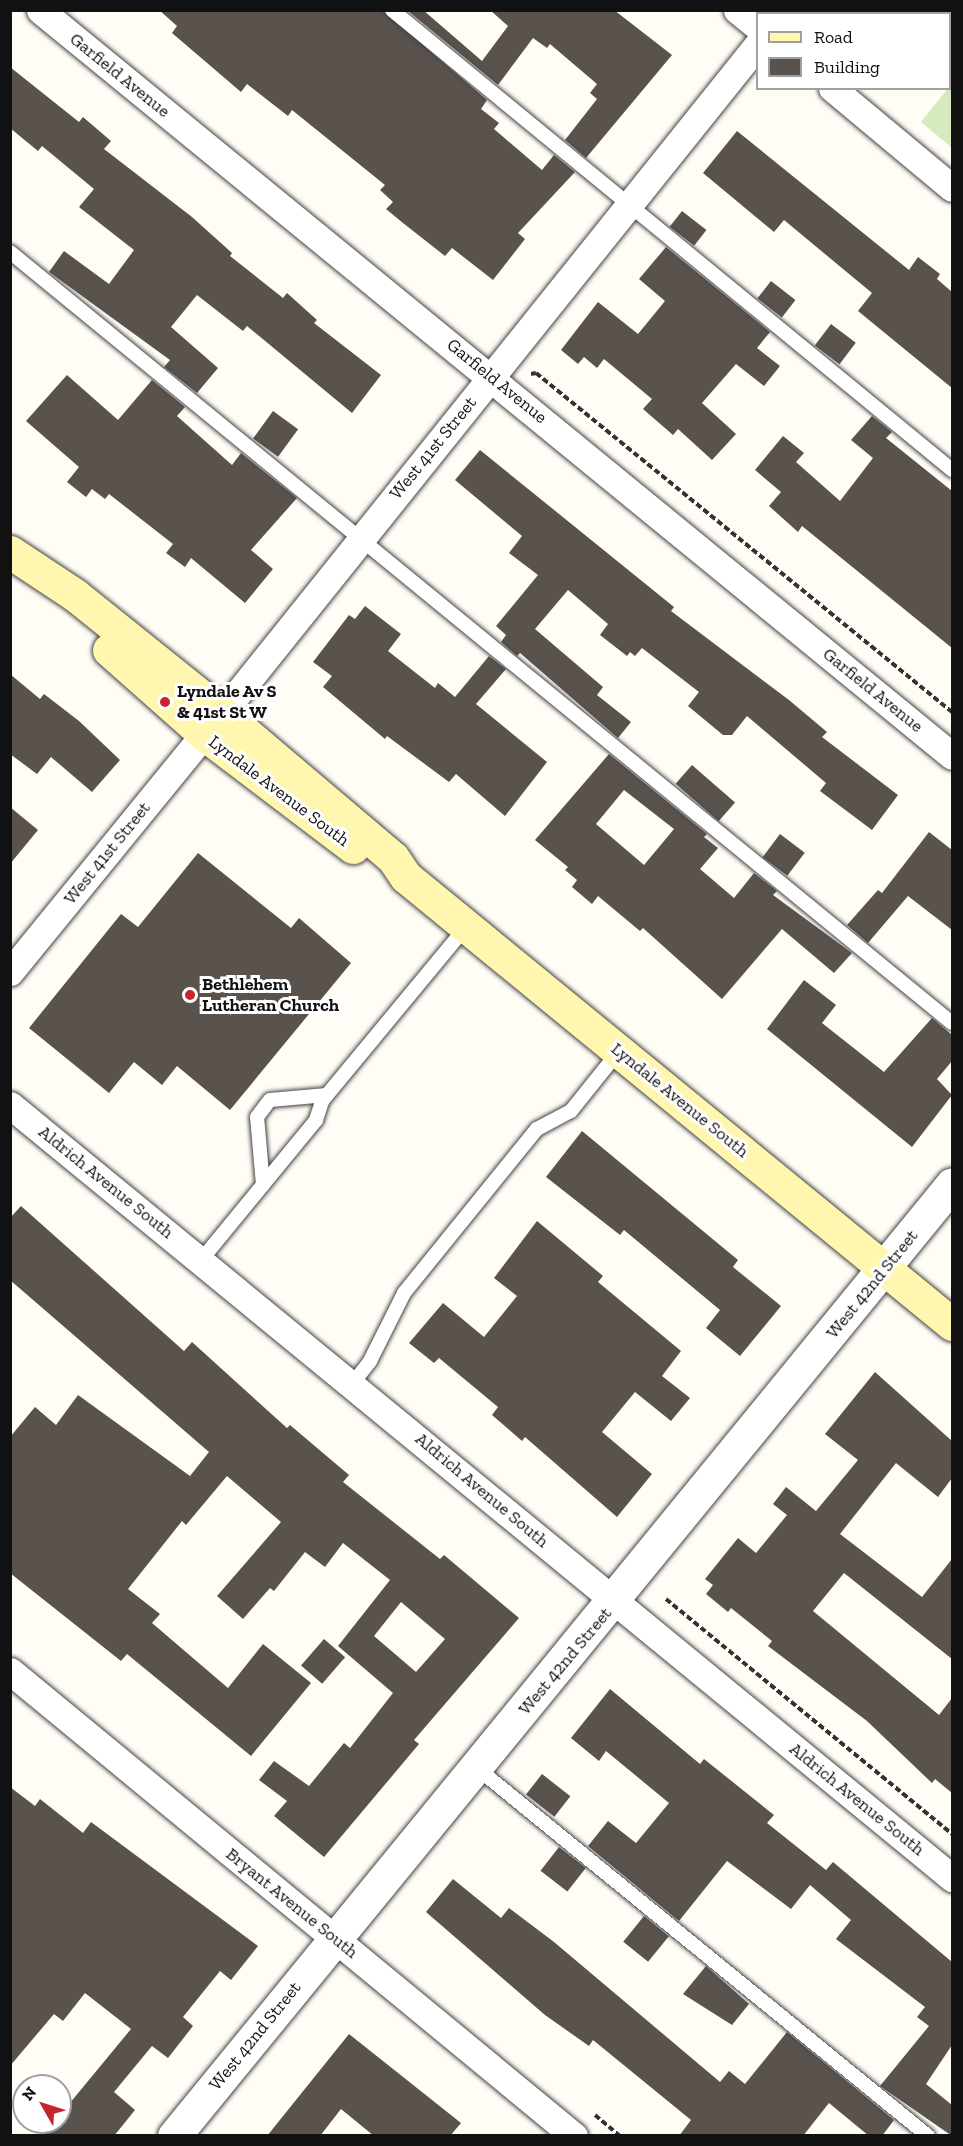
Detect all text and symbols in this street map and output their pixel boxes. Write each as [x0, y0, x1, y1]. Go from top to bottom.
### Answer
legend [756, 12, 951, 90]
text: Road [814, 26, 853, 48]
street label: Garfield Avenue [65, 28, 175, 122]
text: Building [814, 56, 880, 78]
street label: Garfield Avenue [442, 334, 552, 428]
street label: West 41st Street [385, 392, 481, 504]
street label: Garfield Avenue [818, 643, 928, 737]
place label: Lyndale Av S & 41st St W [177, 681, 277, 724]
marker: Lyndale Av S & 41st St W [158, 695, 172, 709]
street label: Lyndale Avenue South [204, 731, 354, 851]
street label: West 41st Street [59, 797, 155, 909]
place label: Bethlehem Lutheran Church [202, 974, 339, 1016]
marker: Bethlehem Lutheran Church [183, 988, 197, 1002]
street label: Lyndale Avenue South [607, 1038, 753, 1162]
street label: Aldrich Avenue South [34, 1121, 178, 1243]
street label: West 42nd Street [822, 1225, 922, 1343]
street label: Aldrich Avenue South [411, 1428, 553, 1552]
street label: West 42nd Street [514, 1603, 616, 1719]
street label: Aldrich Avenue South [785, 1738, 929, 1860]
street label: Bryant Avenue South [221, 1843, 363, 1963]
street label: West 42nd Street [205, 1977, 305, 2095]
north arrow [12, 2074, 72, 2134]
text: N [18, 2083, 40, 2104]

